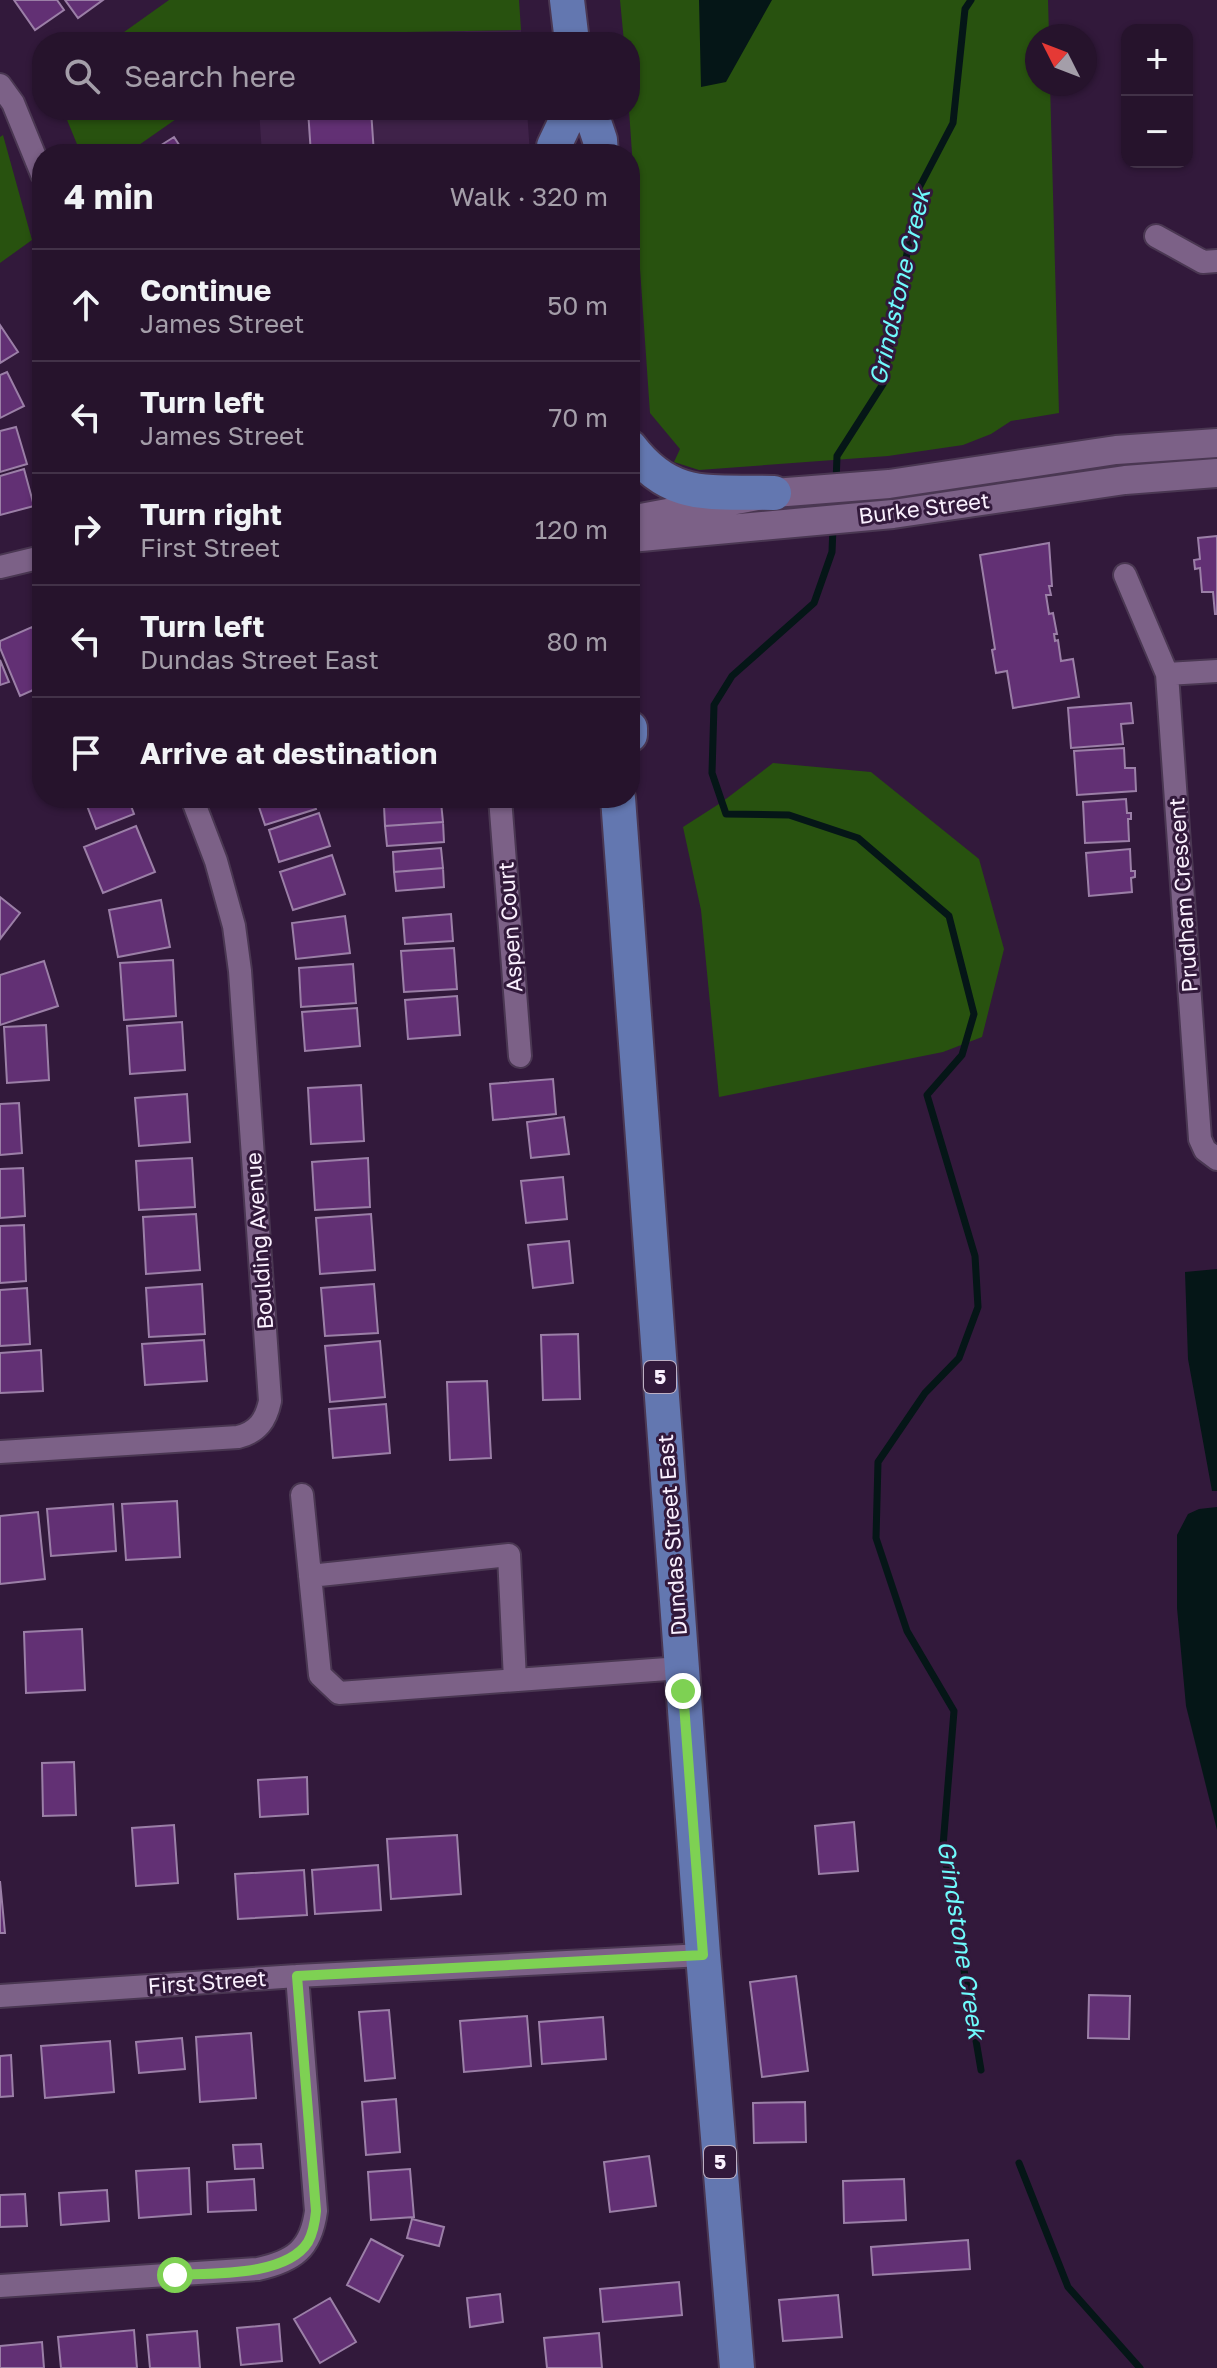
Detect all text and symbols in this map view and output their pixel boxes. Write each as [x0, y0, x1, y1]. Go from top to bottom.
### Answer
north arrow [1025, 24, 1097, 96]
map controls [1121, 24, 1193, 168]
button: + [1121, 24, 1193, 96]
search box [32, 32, 640, 120]
icon: search [60, 54, 104, 98]
text: Search here [124, 58, 296, 94]
button: − [1121, 96, 1193, 168]
text: 4 min [64, 176, 153, 216]
text: Walk · 320 m [450, 181, 608, 212]
water label: Grindstone Creek [862, 183, 936, 388]
text: Continue [140, 272, 271, 308]
icon: ahead [64, 283, 108, 327]
text: 50 m [547, 290, 608, 321]
text: James Street [140, 308, 304, 339]
text: Turn left [140, 384, 265, 420]
icon: left [64, 395, 108, 439]
text: 70 m [549, 402, 608, 433]
text: James Street [140, 420, 304, 451]
street label: Burke Street [857, 486, 991, 529]
text: Turn right [140, 496, 282, 532]
icon: right [64, 507, 108, 551]
text: 120 m [535, 514, 608, 545]
text: First Street [140, 532, 280, 563]
text: Turn left [140, 608, 265, 644]
icon: left [64, 619, 108, 663]
text: 80 m [547, 626, 608, 657]
text: Dundas Street East [140, 644, 379, 675]
icon: arrive [64, 731, 108, 775]
text: Arrive at destination [140, 735, 437, 771]
street label: Prudham Crescent [1162, 797, 1203, 993]
street label: Aspen Court [491, 861, 528, 993]
street label: Boulding Avenue [239, 1151, 278, 1331]
road number: 5 [644, 1361, 676, 1393]
street label: Dundas Street East [651, 1433, 692, 1637]
route end [665, 1673, 701, 1709]
water label: Grindstone Creek [932, 1838, 993, 2043]
street label: First Street [147, 1964, 267, 1999]
road number: 5 [704, 2146, 736, 2178]
route start [157, 2257, 193, 2293]

